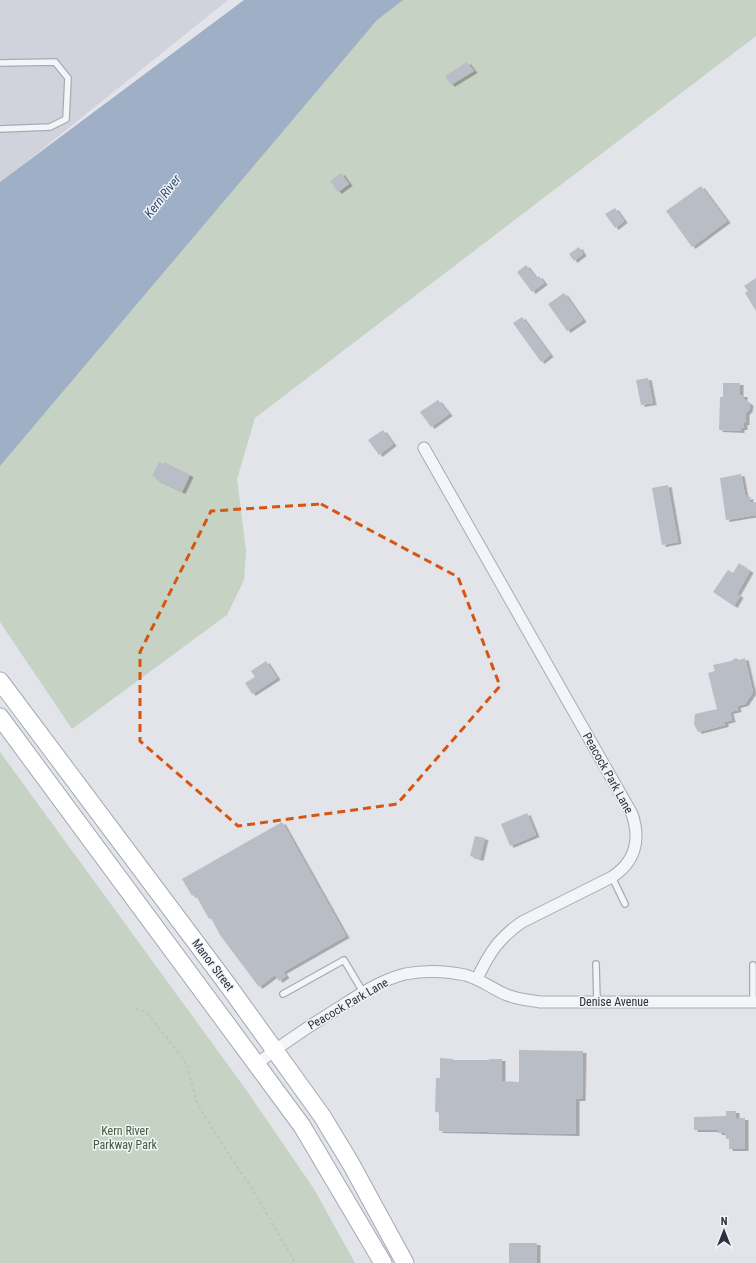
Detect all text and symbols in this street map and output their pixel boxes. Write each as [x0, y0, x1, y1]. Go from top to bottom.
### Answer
water label: Kern River [141, 171, 184, 221]
street label: Peacock Park Lane [580, 730, 636, 816]
street label: Manor Street [189, 936, 237, 994]
street label: Peacock Park Lane [305, 975, 391, 1033]
street label: Denise Avenue [579, 995, 649, 1009]
park label: Kern River Parkway Park [93, 1124, 158, 1152]
north arrow [704, 1211, 744, 1251]
text: N [721, 1215, 728, 1228]

